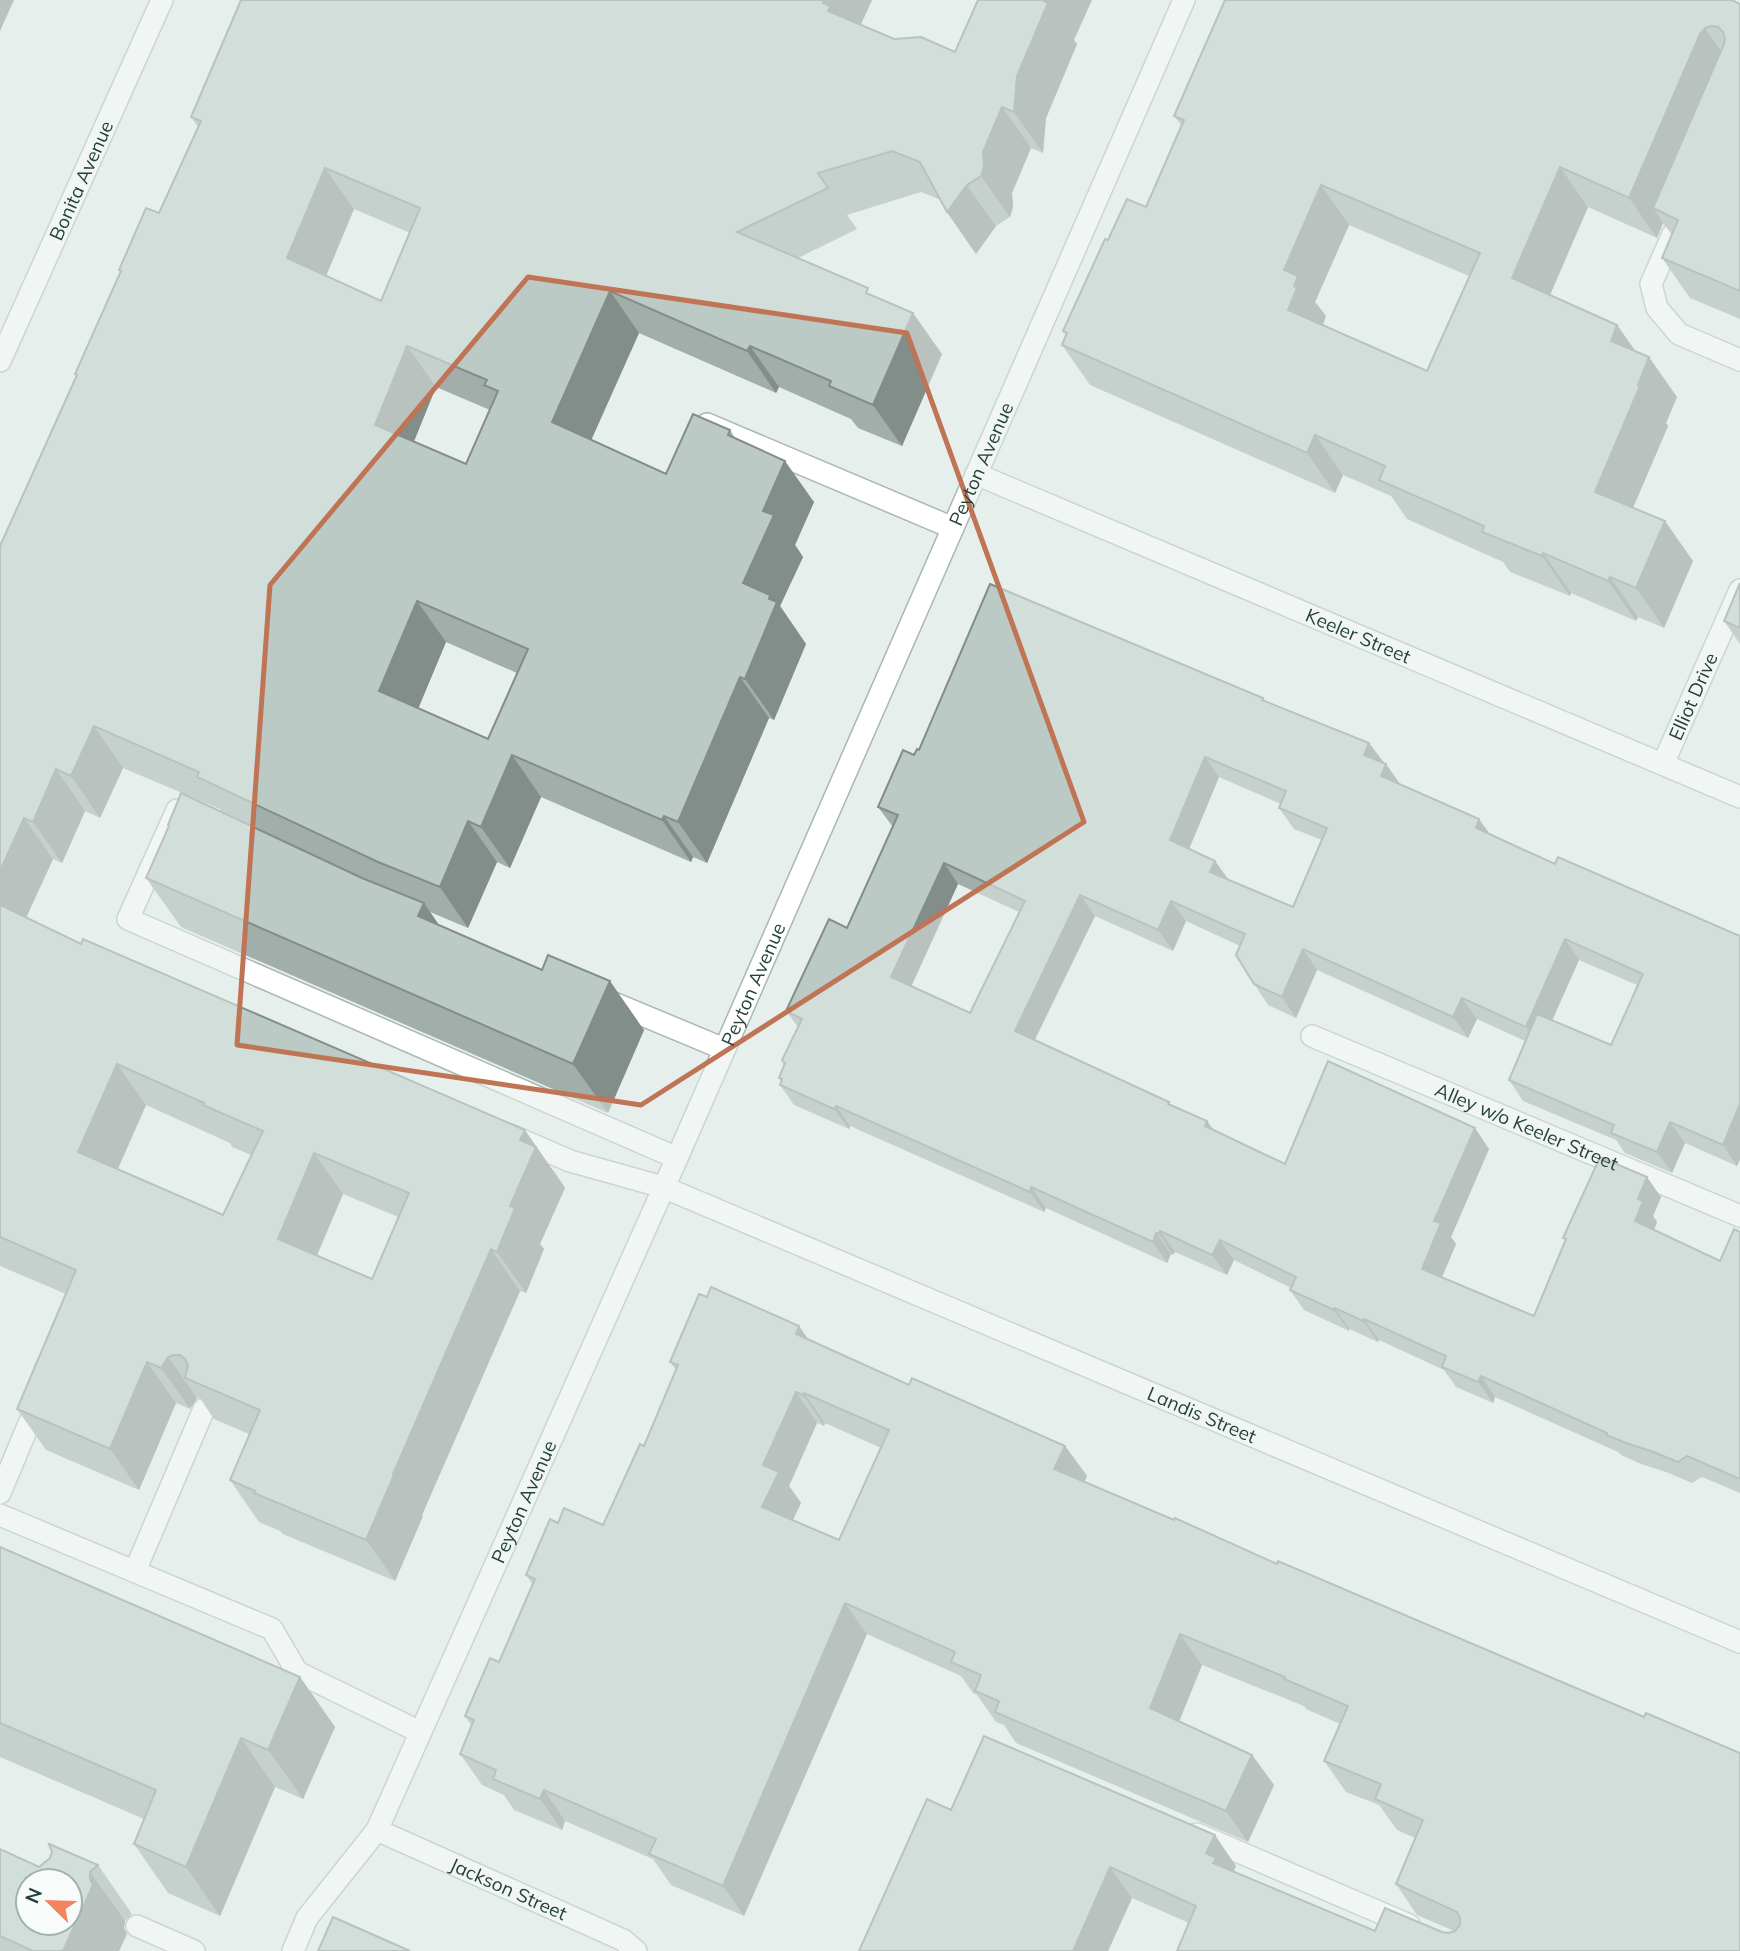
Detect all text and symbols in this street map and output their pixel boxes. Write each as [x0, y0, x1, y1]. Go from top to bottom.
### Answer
street label: Bonita Avenue [44, 117, 118, 244]
street label: Peyton Avenue [943, 398, 1018, 529]
street label: Keeler Street [1302, 603, 1415, 669]
street label: Elliot Drive [1663, 649, 1723, 744]
street label: Peyton Avenue [716, 919, 791, 1050]
street label: Alley w/o Keeler Street [1432, 1077, 1622, 1176]
street label: Landis Street [1144, 1381, 1260, 1448]
street label: Peyton Avenue [486, 1436, 562, 1567]
street label: Jackson Street [446, 1852, 571, 1926]
north arrow [14, 1867, 84, 1937]
text: N [20, 1884, 47, 1907]

